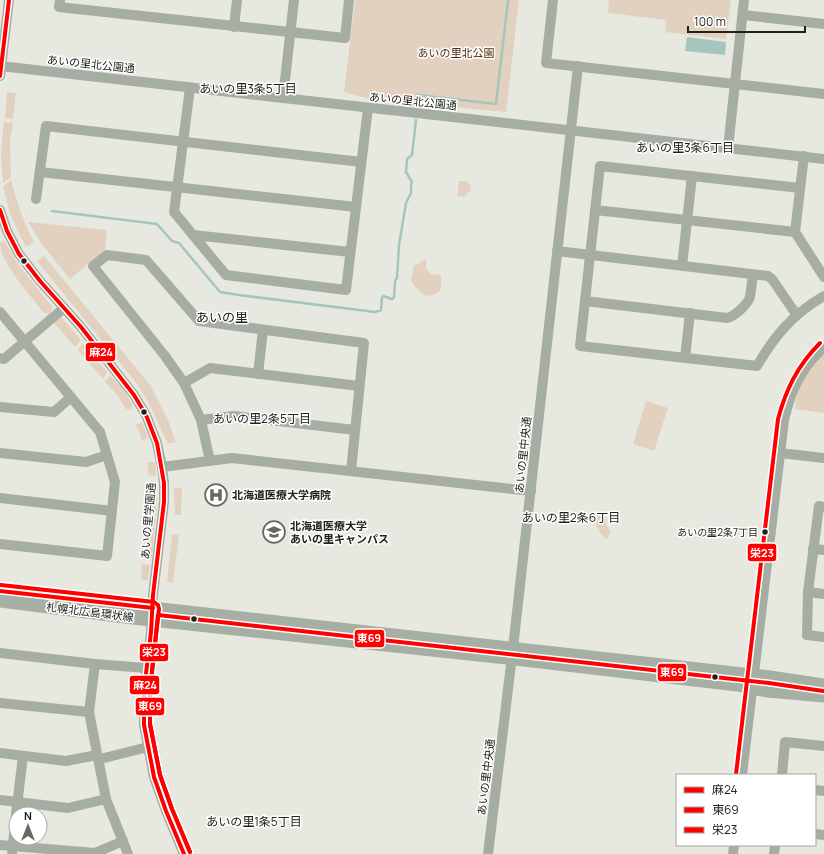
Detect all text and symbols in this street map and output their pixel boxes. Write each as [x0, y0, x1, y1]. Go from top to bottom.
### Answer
scale bar [688, 8, 805, 34]
text: 100 m [694, 13, 726, 30]
park label: あいの里北公園 [418, 45, 495, 60]
street label: あいの里北公園通 [47, 51, 136, 76]
district label: あいの里3条5丁目 [199, 80, 297, 97]
street label: あいの里北公園通 [369, 88, 458, 113]
district label: あいの里3条6丁目 [636, 139, 734, 156]
unlabelled marker [19, 256, 29, 266]
district label: あいの里 [196, 308, 248, 326]
line badge: 麻24 [85, 342, 116, 362]
text: 麻24 [89, 344, 113, 359]
unlabelled marker [139, 407, 149, 417]
district label: あいの里2条5丁目 [213, 410, 311, 427]
street label: あいの里中央通 [511, 416, 534, 494]
street label: あいの里学園通 [137, 482, 158, 560]
hospital icon: 北海道医療大学病院 [203, 482, 229, 508]
place label: 北海道医療大学病院 [232, 487, 331, 502]
district label: あいの里2条6丁目 [522, 509, 620, 526]
place label: 北海道医療大学 あいの里キャンパス [290, 518, 389, 546]
school or university icon: 北海道医療大学 あいの里キャンパス [261, 519, 287, 545]
place label: あいの里2条7丁目 [677, 525, 758, 539]
marker: あいの里2条7丁目 [760, 527, 770, 537]
line badge: 栄23 [747, 543, 777, 562]
text: 栄23 [750, 545, 774, 560]
street label: 札幌北広島環状線 [45, 599, 135, 624]
unlabelled marker [189, 614, 199, 624]
line badge: 東69 [354, 629, 385, 648]
text: 東69 [357, 630, 381, 645]
line badge: 栄23 [139, 643, 169, 662]
text: 栄23 [142, 644, 166, 659]
line badge: 東69 [657, 663, 687, 682]
text: 東69 [660, 664, 684, 679]
unlabelled marker [710, 672, 720, 682]
line badge: 麻24 [129, 675, 160, 695]
text: 麻24 [133, 677, 157, 692]
line badge: 東69 [135, 697, 165, 716]
text: 東69 [138, 698, 162, 713]
street label: あいの里中央通 [473, 738, 498, 816]
legend [676, 774, 816, 846]
text: 麻24 [712, 781, 738, 798]
text: 東69 [712, 801, 739, 818]
north arrow [8, 806, 48, 846]
text: N [24, 808, 32, 823]
district label: あいの里1条5丁目 [206, 813, 302, 830]
text: 栄23 [712, 821, 737, 838]

